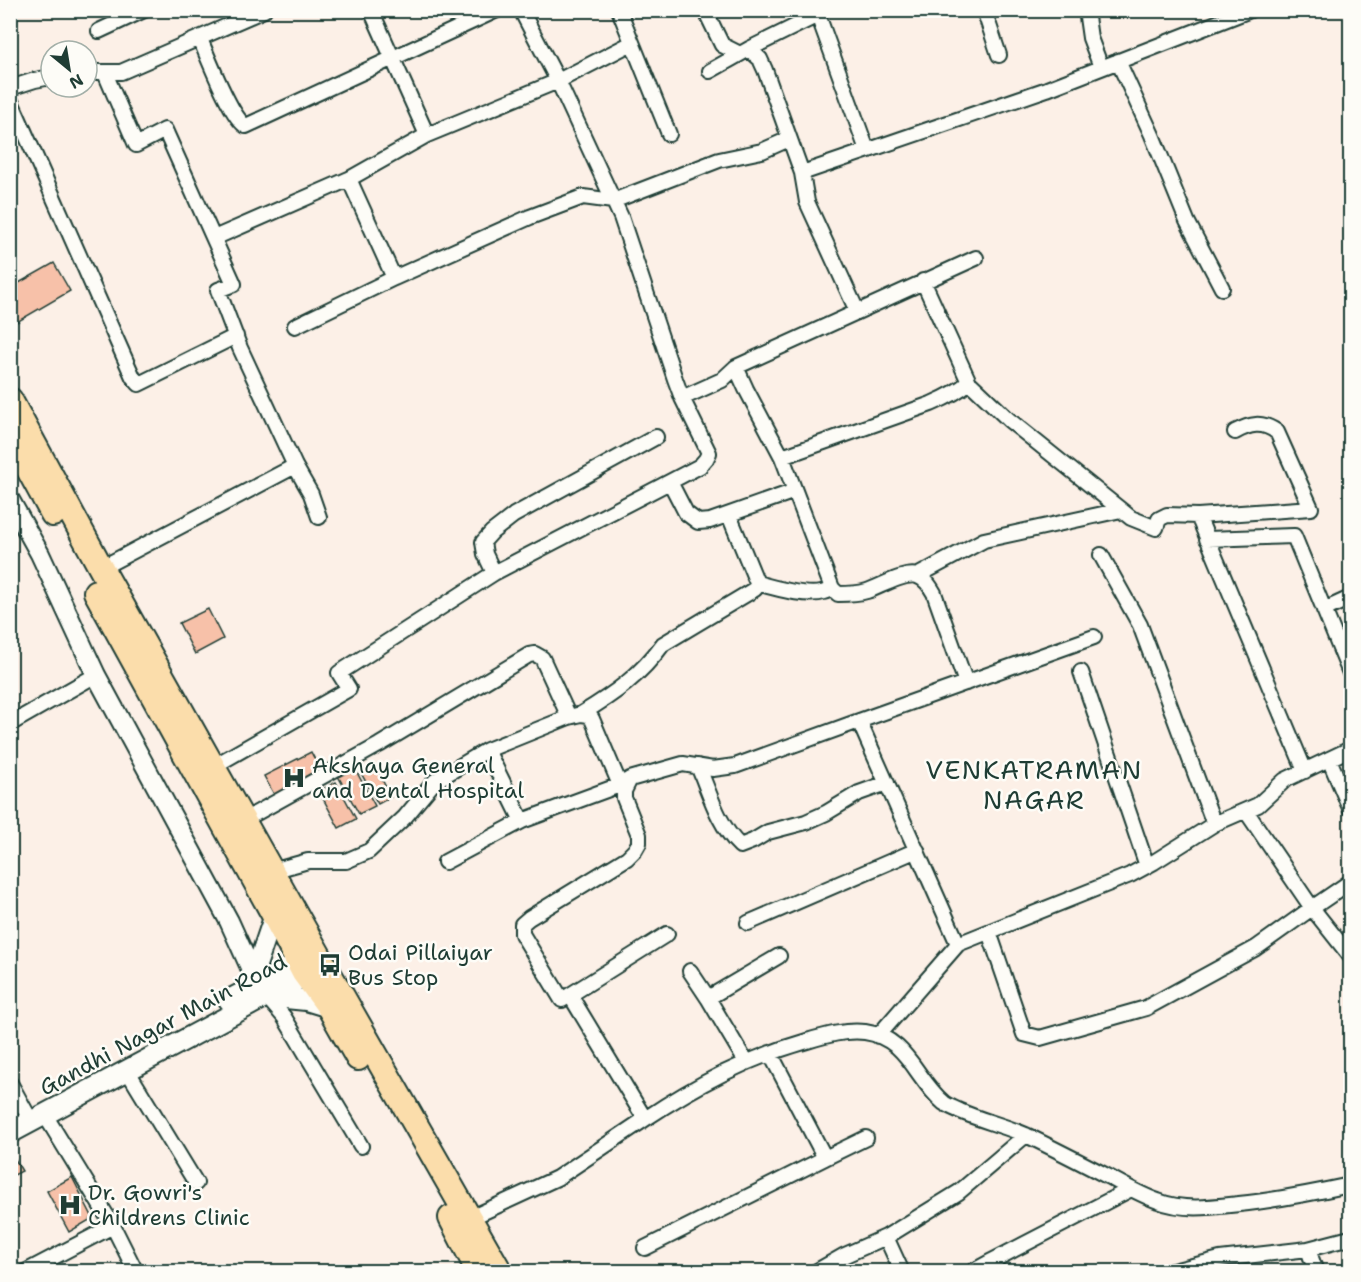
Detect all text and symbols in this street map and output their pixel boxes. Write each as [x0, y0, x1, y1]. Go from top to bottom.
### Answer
north arrow [39, 39, 99, 99]
text: N [66, 69, 87, 94]
place label: Akshaya General and Dental Hospital [312, 751, 524, 805]
district label: VENKATRAMAN NAGAR [925, 752, 1143, 817]
hospital icon: Akshaya General and Dental Hospital [281, 765, 307, 791]
place label: Odai Pillaiyar Bus Stop [348, 938, 493, 992]
street label: Gandhi Nagar Main Road [34, 947, 292, 1102]
bus stop icon: Odai Pillaiyar Bus Stop [317, 952, 343, 978]
place label: Dr. Gowri's Childrens Clinic [88, 1178, 250, 1232]
hospital icon: Dr. Gowri's Childrens Clinic [57, 1192, 83, 1218]

